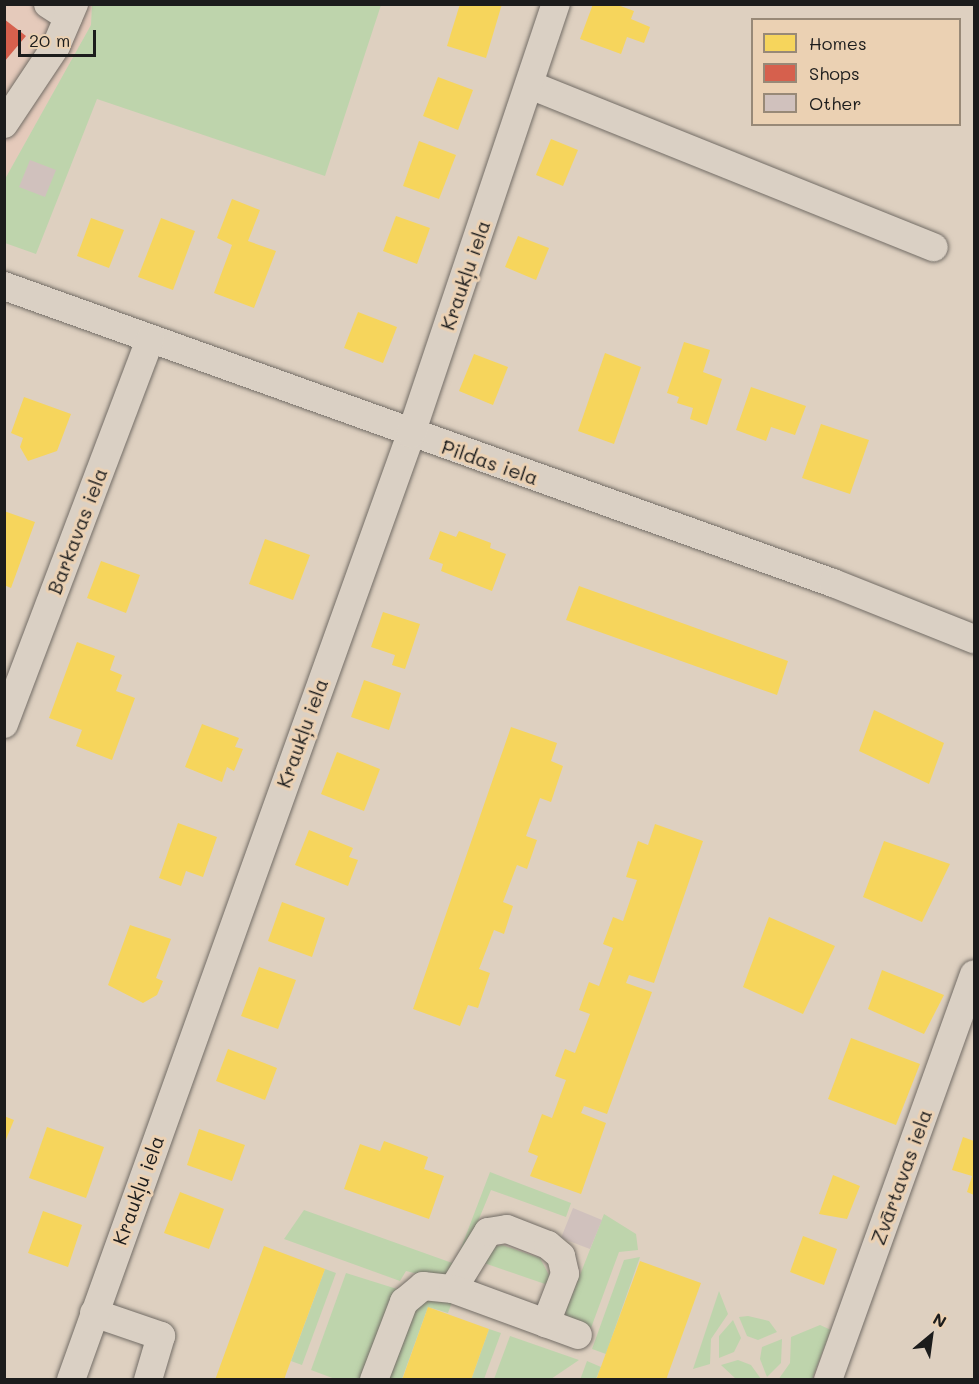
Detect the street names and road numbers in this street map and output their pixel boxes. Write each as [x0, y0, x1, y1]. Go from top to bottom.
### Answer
street label: Kraukļu iela [435, 217, 495, 333]
street label: Pildas iela [439, 434, 541, 490]
street label: Barkavas iela [42, 465, 112, 597]
street label: Kraukļu iela [271, 675, 333, 791]
street label: Zvārtavas iela [865, 1106, 937, 1248]
street label: Kraukļu iela [107, 1132, 169, 1248]

